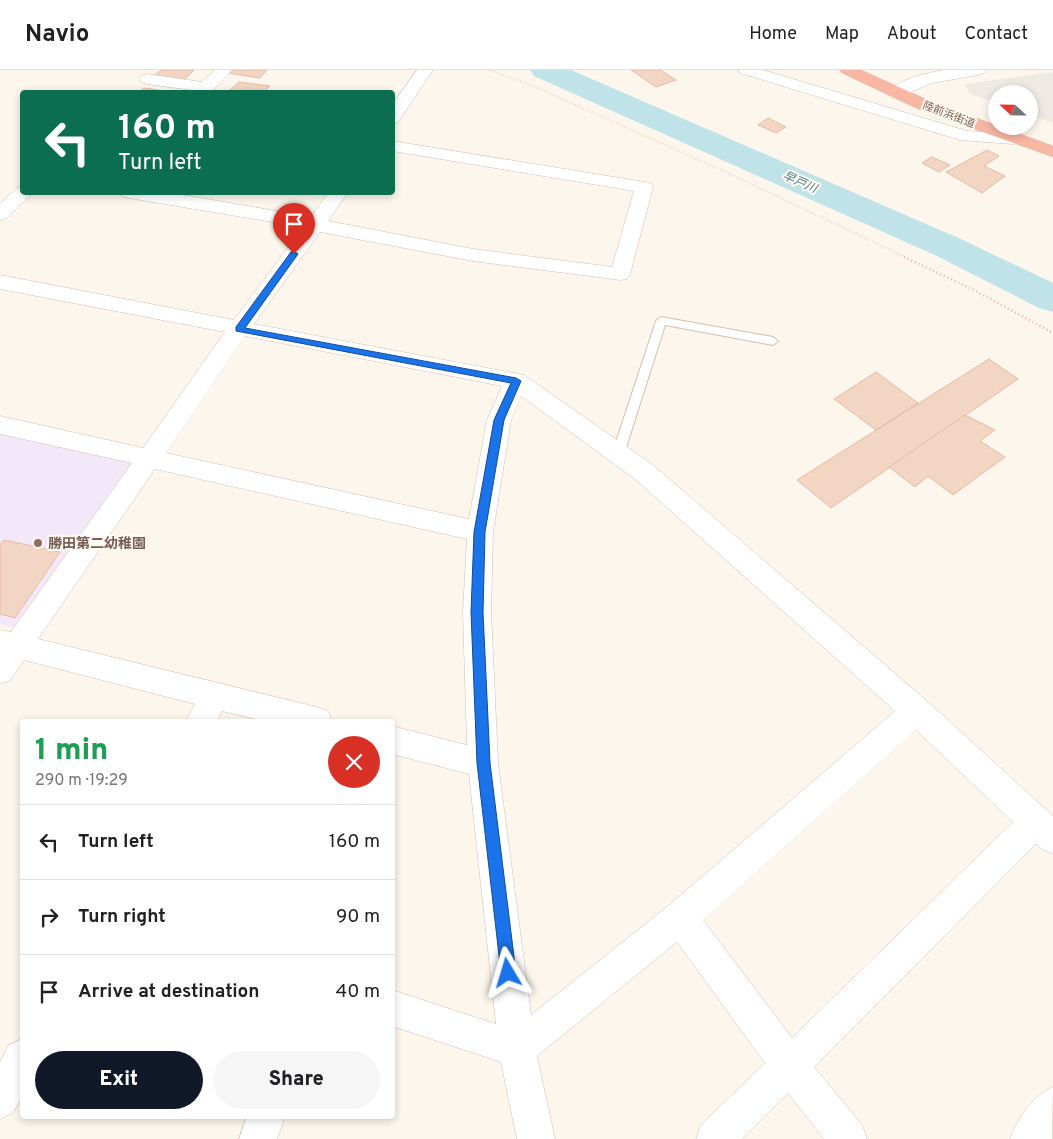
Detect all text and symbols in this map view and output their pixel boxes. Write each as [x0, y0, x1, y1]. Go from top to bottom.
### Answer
text: Navio [25, 20, 89, 50]
text: Home [749, 23, 797, 46]
text: Map [825, 23, 859, 46]
text: About [887, 23, 936, 46]
text: Contact [964, 23, 1028, 46]
north arrow [988, 85, 1038, 135]
map controls [988, 85, 1038, 135]
street label: 陸前浜街道 [920, 99, 977, 131]
text: 160 m [118, 107, 216, 151]
icon: left [35, 110, 100, 175]
text: Turn left [118, 150, 201, 177]
water label: 早戸川 [780, 168, 821, 198]
pin [273, 203, 315, 254]
icon: arrive [280, 210, 308, 238]
place label: 勝田第二幼稚園 [48, 535, 146, 553]
marker: 勝田第二幼稚園 [32, 537, 44, 549]
text: 1 min [35, 733, 108, 770]
button: close [328, 736, 380, 788]
text: 290 m · 19:29 [35, 771, 128, 791]
icon: left [35, 828, 63, 856]
text: Turn left [78, 830, 154, 854]
text: 160 m [329, 830, 380, 854]
icon: right [35, 903, 63, 931]
text: Turn right [78, 905, 166, 929]
text: 90 m [336, 905, 380, 929]
position arrow [481, 946, 533, 998]
icon: arrive [35, 978, 63, 1006]
text: Arrive at destination [78, 980, 259, 1004]
text: 40 m [335, 980, 380, 1004]
button: Exit [35, 1051, 203, 1109]
button: Share [213, 1051, 380, 1109]

